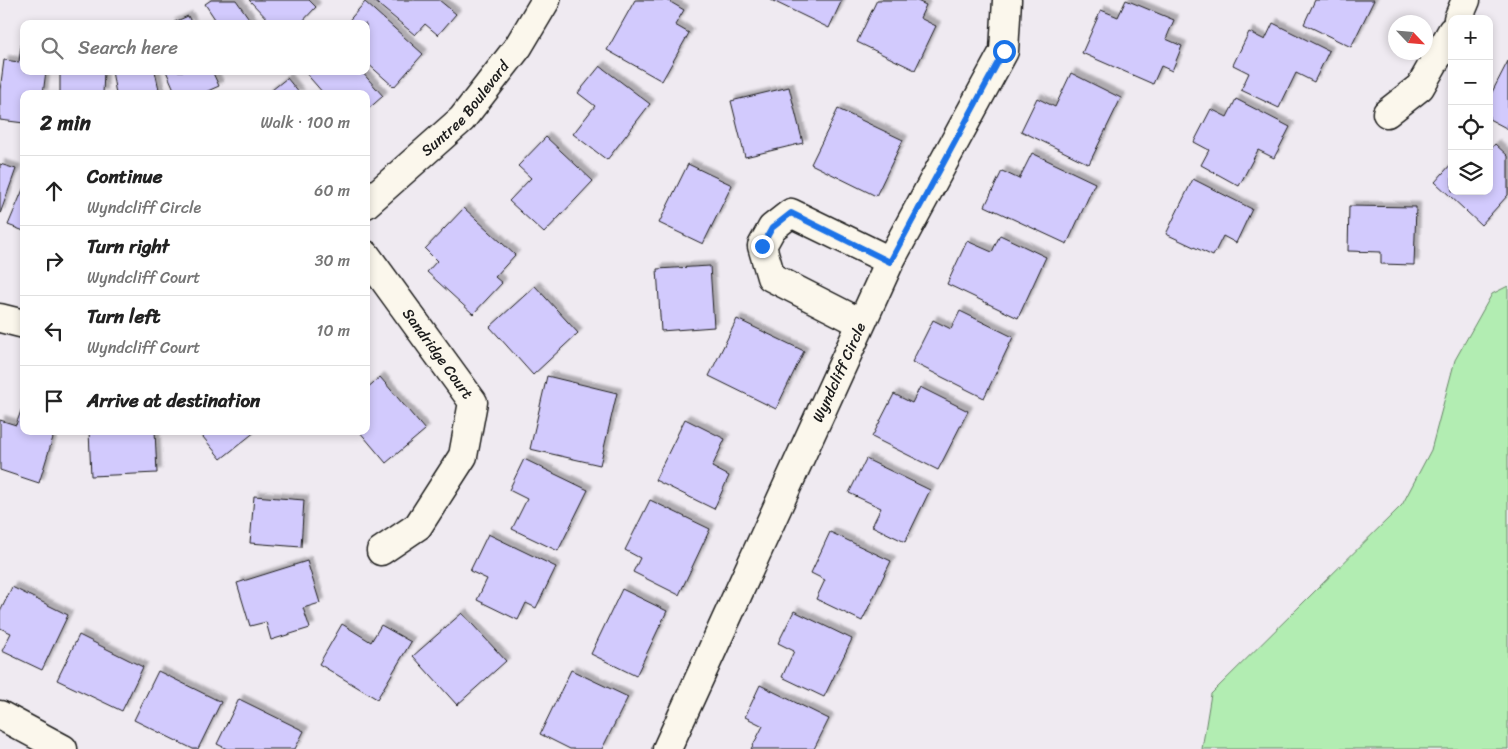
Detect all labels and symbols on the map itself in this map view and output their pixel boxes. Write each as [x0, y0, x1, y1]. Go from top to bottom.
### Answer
north arrow [1388, 15, 1433, 60]
route start [993, 40, 1016, 63]
street label: Suntree Boulevard [415, 54, 517, 163]
route end [751, 235, 774, 258]
street label: Sandridge Court [396, 302, 480, 405]
street label: Wyndcliff Circle [805, 318, 873, 427]

